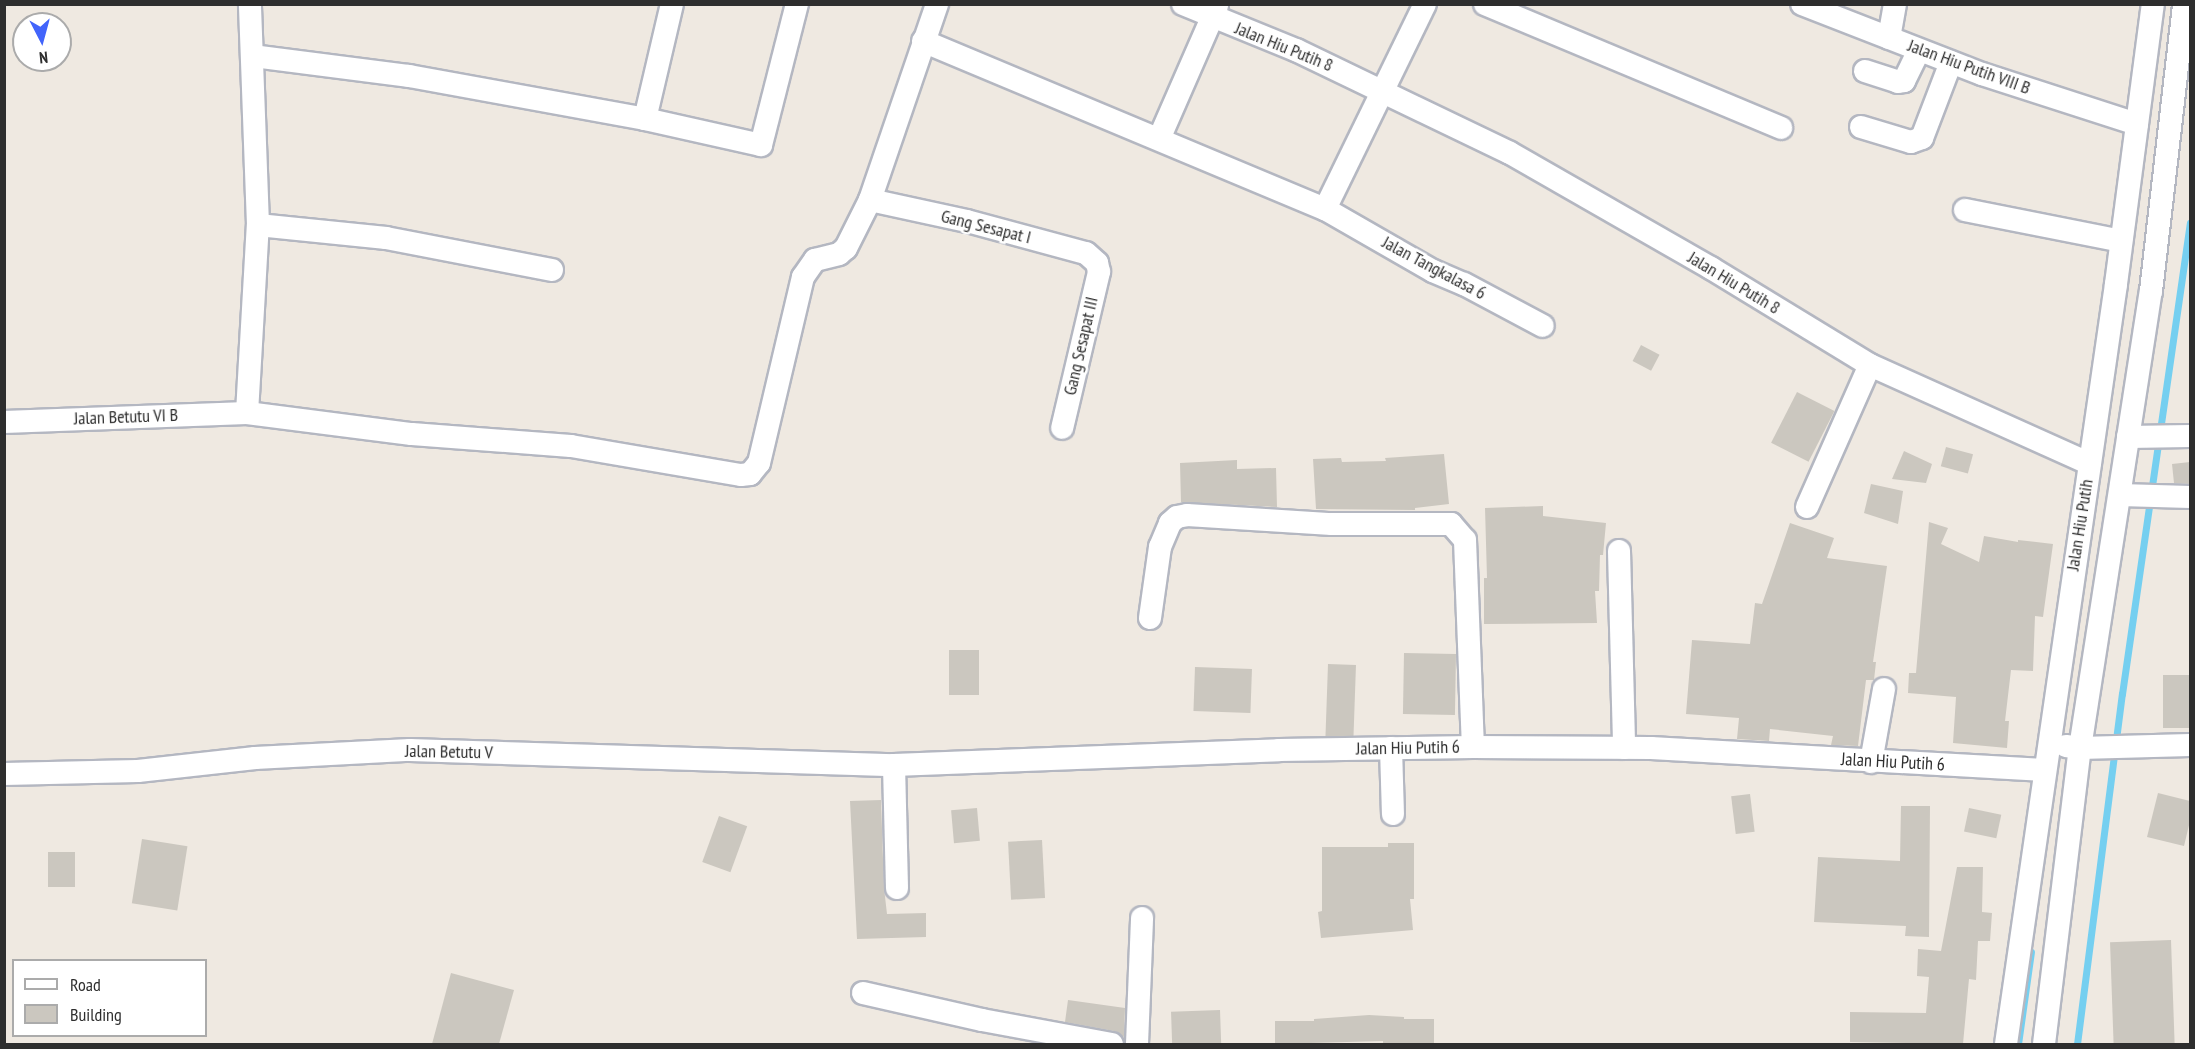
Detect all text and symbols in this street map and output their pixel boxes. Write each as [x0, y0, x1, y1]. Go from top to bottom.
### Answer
north arrow [12, 12, 72, 72]
street label: Jalan Hiu Putih 8 [1232, 18, 1336, 76]
street label: Jalan Hiu Putih VIII B [1905, 35, 2033, 99]
text: N [38, 48, 49, 68]
street label: Gang Sesapat I [939, 205, 1033, 249]
street label: Jalan Tangkalasa 6 [1378, 232, 1490, 304]
street label: Jalan Hiu Putih 8 [1684, 247, 1784, 319]
street label: Gang Sesapat III [1059, 295, 1103, 397]
street label: Jalan Betutu VI B [73, 404, 179, 430]
street label: Jalan Hiu Putih [2062, 478, 2098, 572]
street label: Jalan Hiu Putih 6 [1356, 736, 1460, 760]
street label: Jalan Betutu V [405, 740, 493, 764]
street label: Jalan Hiu Putih 6 [1841, 748, 1945, 776]
legend [12, 959, 207, 1037]
text: Road [70, 973, 101, 996]
text: Building [70, 1003, 122, 1026]

